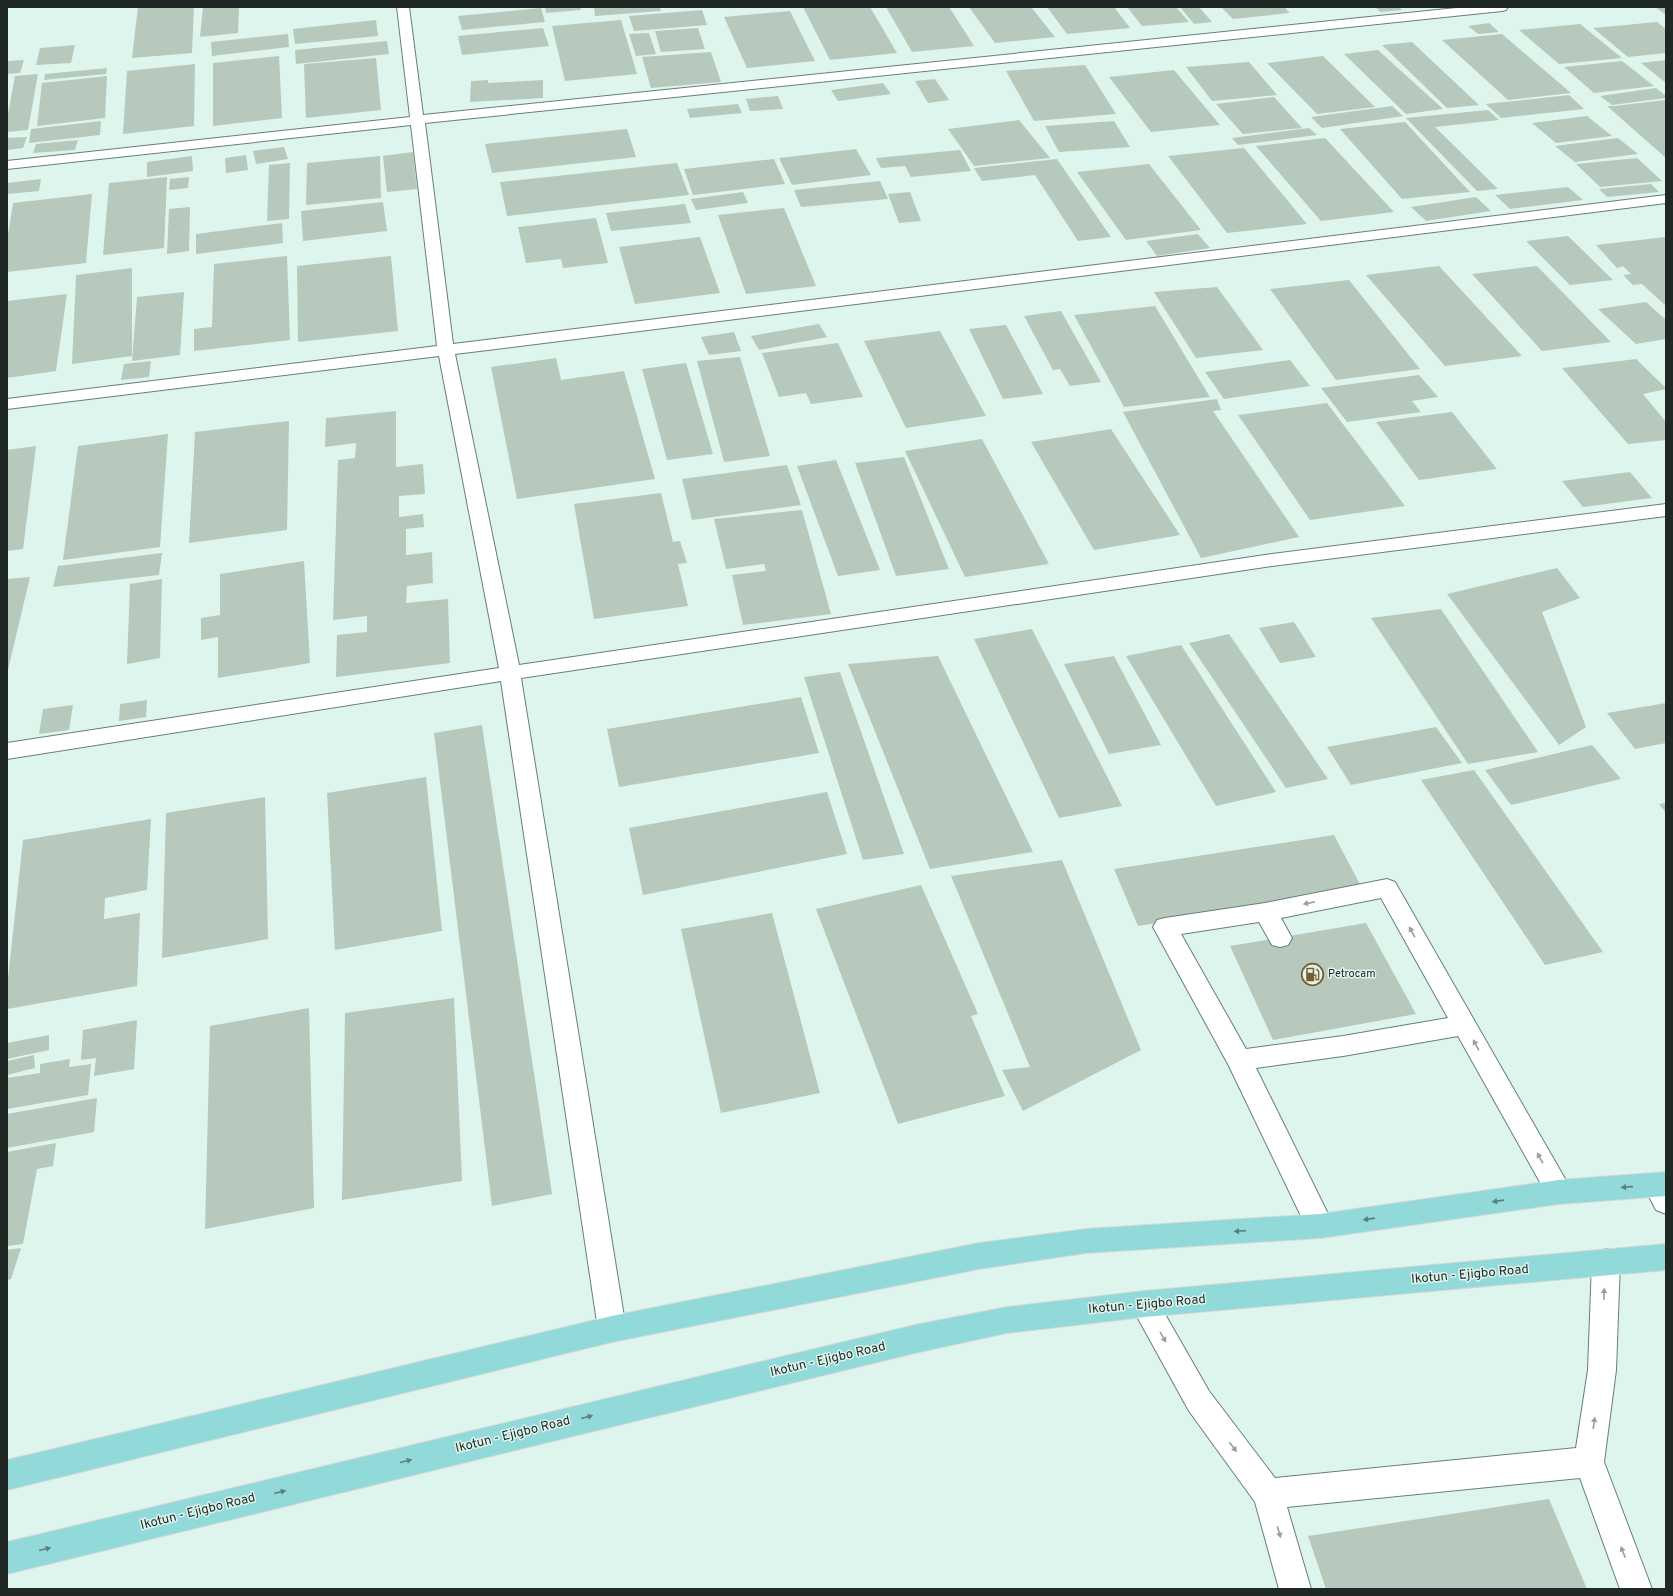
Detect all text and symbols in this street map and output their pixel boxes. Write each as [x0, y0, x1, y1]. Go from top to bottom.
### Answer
one-way arrow [1303, 901, 1315, 907]
one-way arrow [1408, 926, 1415, 938]
fuel station icon: Petrocam [1299, 961, 1325, 987]
place label: Petrocam [1328, 967, 1375, 981]
one-way arrow [1472, 1039, 1479, 1051]
one-way arrow [1536, 1152, 1543, 1164]
one-way arrow [1621, 1184, 1633, 1191]
one-way arrow [1492, 1198, 1504, 1204]
one-way arrow [1363, 1216, 1375, 1222]
one-way arrow [1234, 1228, 1246, 1235]
street label: Ikotun - Ejigbo Road [1411, 1262, 1529, 1288]
one-way arrow [1601, 1288, 1608, 1300]
street label: Ikotun - Ejigbo Road [1088, 1292, 1206, 1318]
one-way arrow [1160, 1331, 1166, 1343]
street label: Ikotun - Ejigbo Road [769, 1339, 887, 1381]
street label: Ikotun - Ejigbo Road [454, 1413, 572, 1457]
one-way arrow [581, 1414, 593, 1420]
one-way arrow [1591, 1417, 1597, 1429]
one-way arrow [1229, 1441, 1237, 1452]
one-way arrow [401, 1458, 413, 1464]
one-way arrow [274, 1489, 286, 1495]
street label: Ikotun - Ejigbo Road [139, 1490, 257, 1534]
one-way arrow [1276, 1526, 1282, 1538]
one-way arrow [39, 1546, 51, 1552]
one-way arrow [1619, 1546, 1625, 1558]

